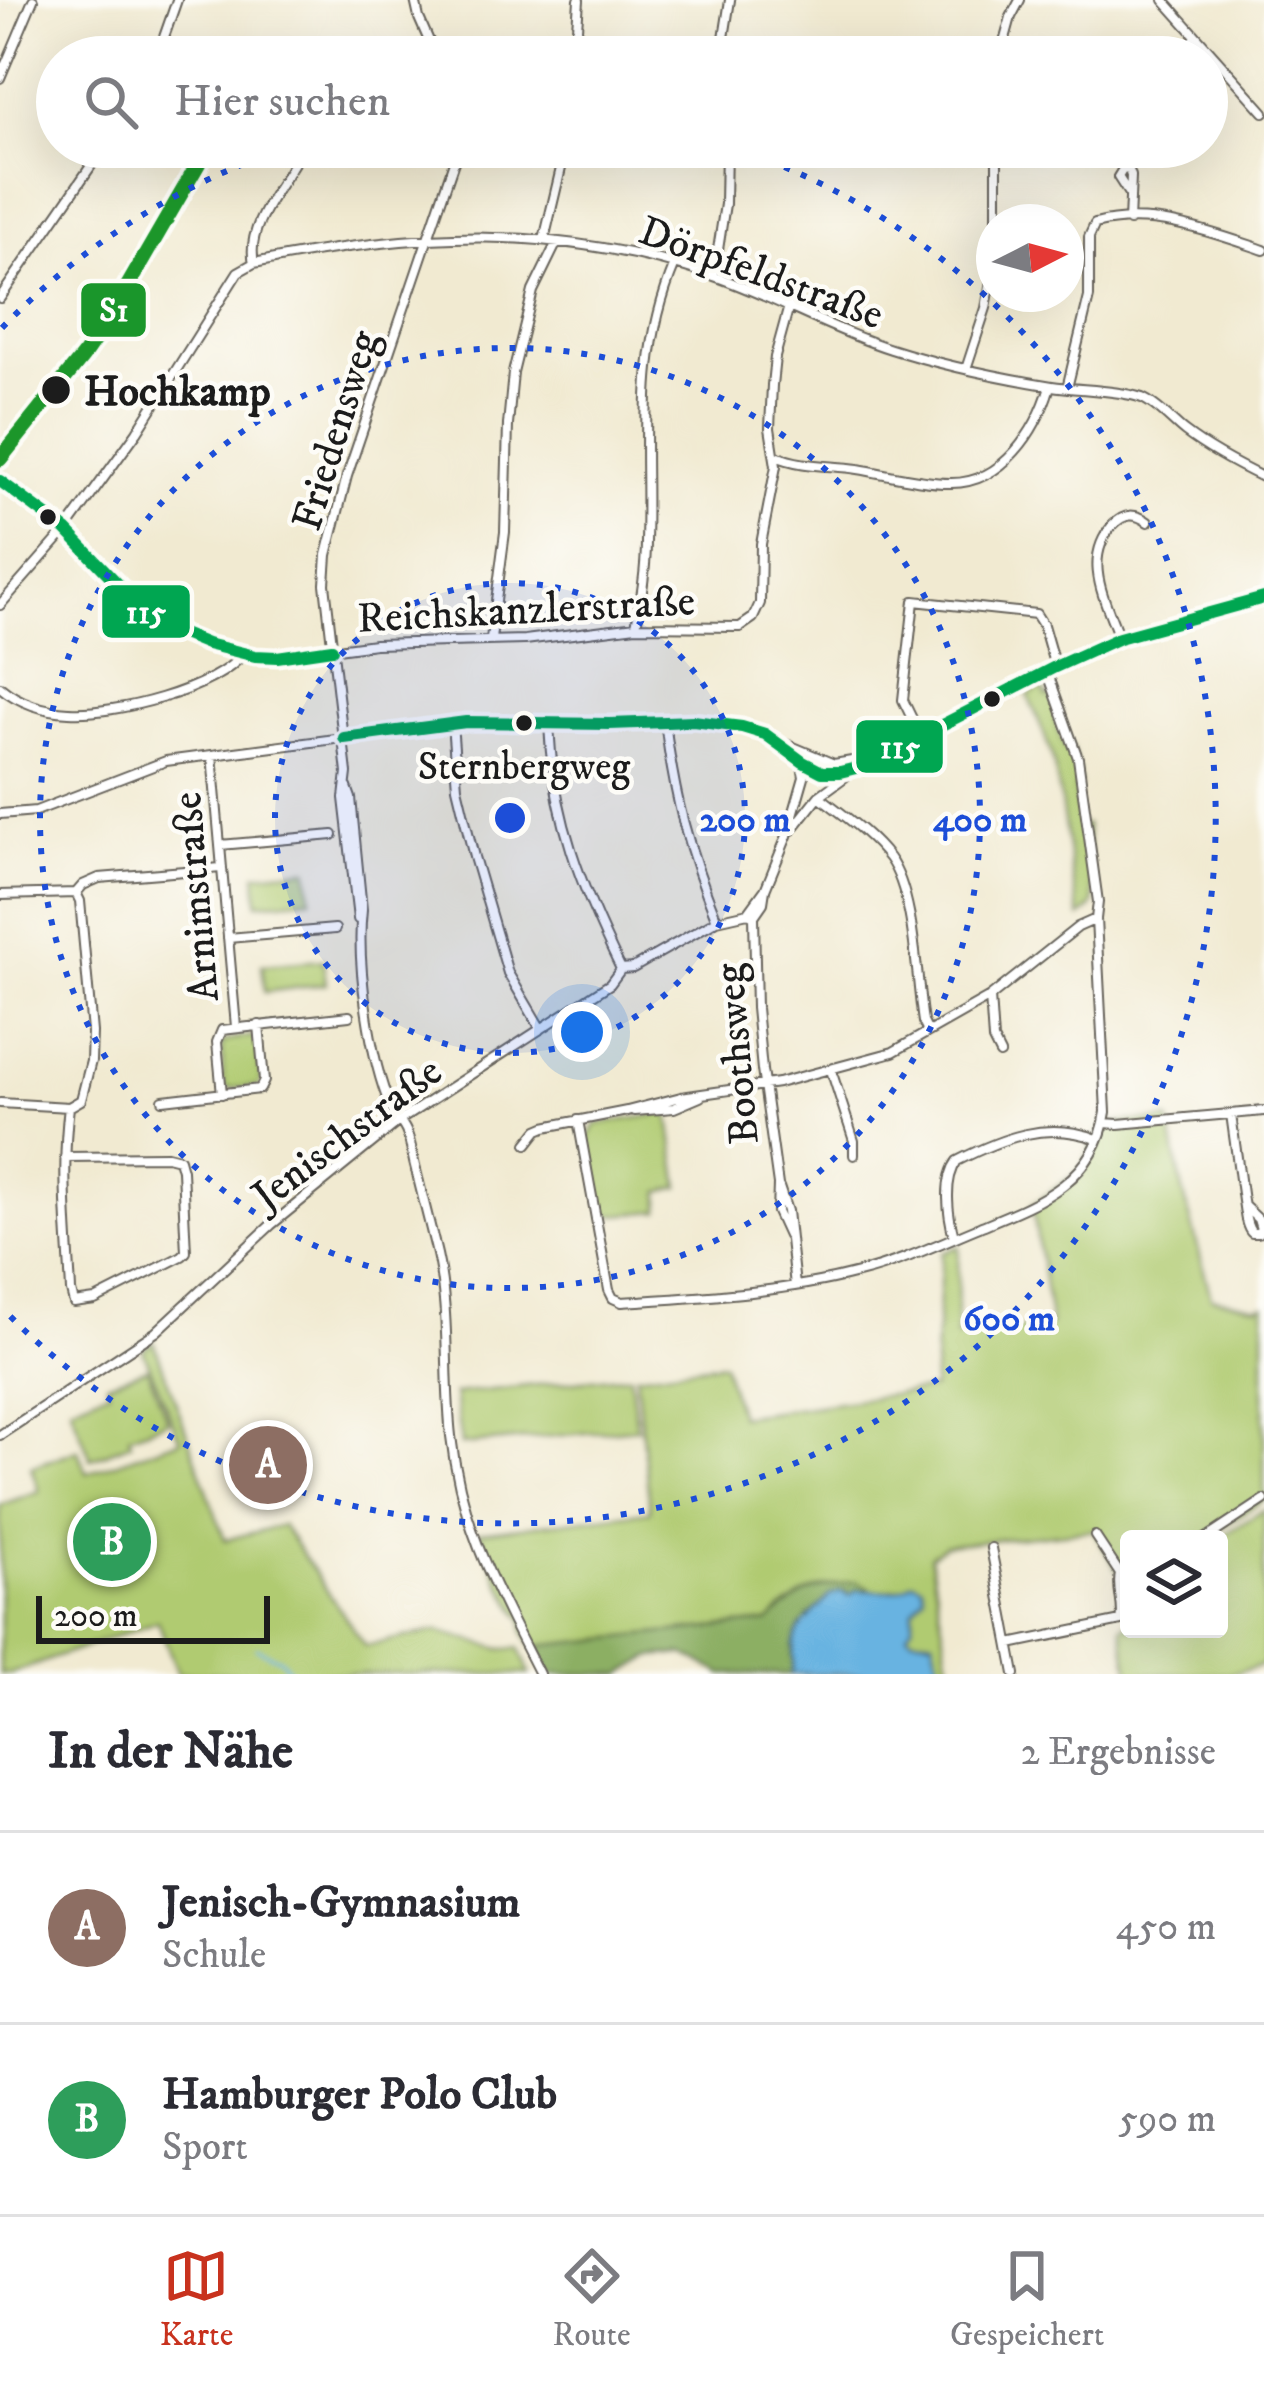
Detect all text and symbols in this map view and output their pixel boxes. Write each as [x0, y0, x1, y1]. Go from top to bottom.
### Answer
search box [36, 36, 1228, 168]
icon: search [78, 69, 144, 135]
text: Hier suchen [174, 74, 390, 130]
north arrow [976, 204, 1084, 312]
street label: Dörpfeldstraße [632, 206, 890, 342]
line badge: S1 [79, 281, 148, 339]
text: S1 [99, 291, 129, 332]
street label: Friedensweg [282, 324, 392, 537]
place label: Hochkamp [84, 367, 270, 419]
marker: Hochkamp [39, 373, 73, 407]
unlabelled marker [37, 506, 59, 528]
street label: Reichskanzlerstraße [356, 576, 696, 646]
line badge: 115 [100, 583, 192, 640]
text: 115 [126, 593, 167, 634]
unlabelled marker [981, 688, 1003, 710]
marker: Sternbergweg [513, 712, 535, 734]
line badge: 115 [854, 718, 945, 775]
text: 115 [880, 728, 921, 769]
place label: Sternbergweg [418, 743, 631, 792]
street label: Arnimstraße [162, 790, 232, 1004]
centre of rings [489, 797, 531, 839]
text: 200 m [699, 798, 791, 843]
text: 400 m [933, 798, 1027, 843]
street label: Boothsweg [704, 960, 772, 1146]
your location [552, 1002, 612, 1062]
street label: Jenischstraße [240, 1046, 453, 1225]
text: 600 m [963, 1297, 1055, 1342]
pin: A [229, 1420, 307, 1510]
pin: B [73, 1497, 151, 1587]
map controls [1120, 1530, 1228, 1638]
button: layers [1120, 1530, 1228, 1638]
scale bar [36, 1590, 270, 1643]
text: 200 m [54, 1596, 138, 1637]
text: In der Nähe [48, 1720, 293, 1784]
text: 2 Ergebnisse [1020, 1728, 1216, 1777]
text: Jenisch-Gymnasium [162, 1875, 520, 1931]
text: A [75, 1903, 99, 1952]
text: 450 m [1116, 1903, 1216, 1952]
text: Schule [162, 1931, 266, 1980]
text: Hamburger Polo Club [162, 2067, 557, 2123]
text: B [75, 2095, 99, 2144]
text: 590 m [1119, 2095, 1216, 2144]
text: Sport [162, 2123, 248, 2172]
tab: Karte [160, 2243, 233, 2356]
tab: Route [553, 2243, 631, 2356]
tab: Gespeichert [950, 2243, 1104, 2356]

